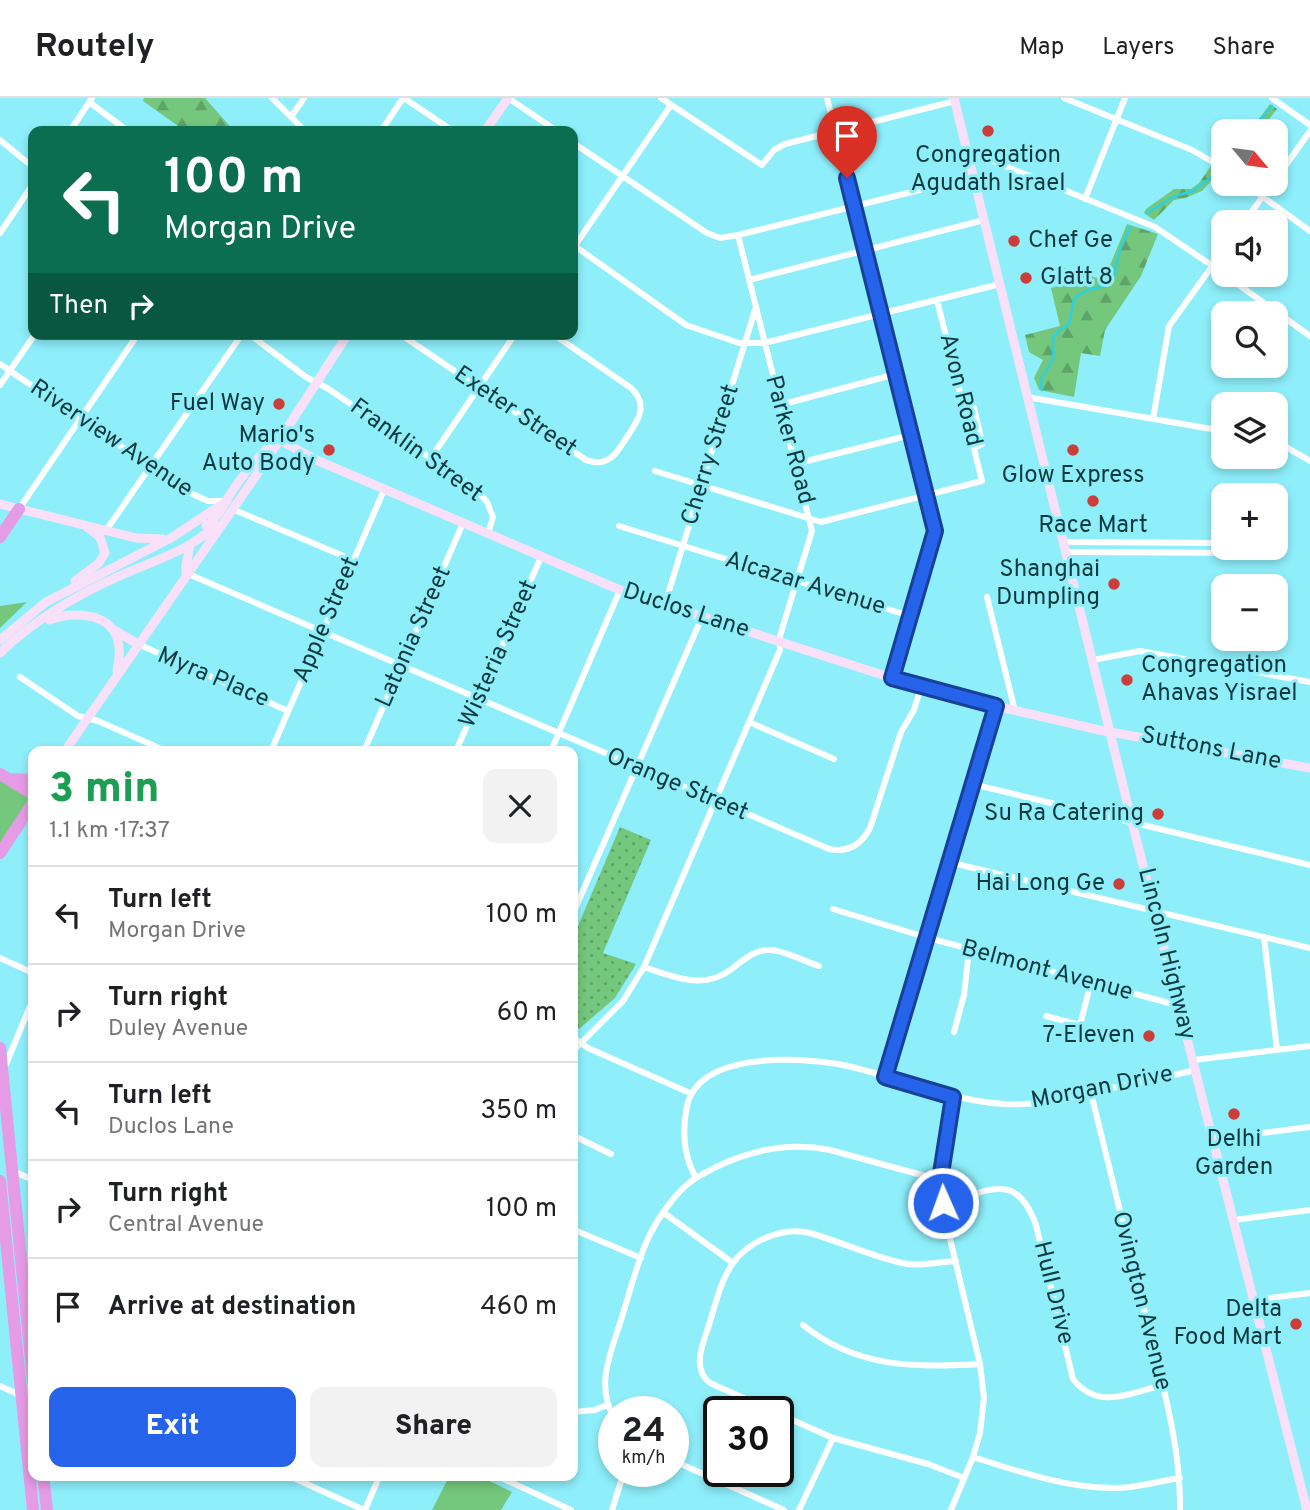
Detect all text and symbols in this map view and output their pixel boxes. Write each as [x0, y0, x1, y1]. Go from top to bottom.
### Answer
text: Routely [35, 27, 154, 69]
text: Map [1019, 33, 1064, 63]
text: Layers [1102, 33, 1174, 63]
text: Share [1212, 33, 1275, 63]
pin [817, 106, 877, 178]
icon: arrive [828, 117, 866, 155]
north arrow [1211, 119, 1288, 196]
map controls [1211, 119, 1288, 651]
marker: Congregation Agudath Israel [980, 123, 996, 139]
place label: Congregation Agudath Israel [910, 141, 1066, 199]
text: 100 m [164, 149, 303, 211]
icon: left [49, 154, 140, 245]
text: Morgan Drive [164, 210, 356, 250]
button: sound [1211, 210, 1288, 287]
place label: Chef Ge [1028, 226, 1113, 256]
marker: Chef Ge [1006, 233, 1022, 249]
place label: Glatt 8 [1040, 263, 1113, 293]
marker: Glatt 8 [1018, 270, 1034, 286]
icon: right [122, 287, 160, 325]
text: Then [49, 290, 108, 323]
button: search [1211, 301, 1288, 378]
street label: Avon Road [932, 330, 988, 450]
street label: Exeter Street [448, 360, 582, 464]
street label: Parker Road [757, 372, 821, 508]
street label: Riverview Avenue [24, 373, 198, 505]
street label: Cherry Street [675, 381, 747, 529]
place label: Fuel Way [170, 389, 265, 419]
button: layers [1211, 392, 1288, 469]
street label: Franklin Street [344, 393, 488, 509]
marker: Fuel Way [271, 396, 287, 412]
place label: Mario's Auto Body [202, 421, 315, 479]
marker: Mario's Auto Body [321, 442, 337, 458]
marker: Glow Express [1065, 442, 1081, 458]
place label: Glow Express [1001, 461, 1145, 491]
button: + [1211, 483, 1288, 560]
marker: Race Mart [1085, 493, 1101, 509]
place label: Race Mart [1038, 511, 1148, 541]
street label: Alcazar Avenue [721, 545, 889, 623]
street label: Apple Street [287, 552, 367, 688]
place label: Shanghai Dumpling [996, 555, 1100, 613]
street label: Latonia Street [369, 562, 459, 712]
button: − [1211, 574, 1288, 651]
street label: Wisteria Street [453, 575, 545, 733]
street label: Duclos Lane [619, 576, 753, 646]
marker: Shanghai Dumpling [1106, 576, 1122, 592]
street label: Myra Place [152, 641, 274, 715]
place label: Congregation Ahavas Yisrael [1141, 651, 1298, 709]
marker: Congregation Ahavas Yisrael [1119, 672, 1135, 688]
street label: Suttons Lane [1138, 721, 1284, 777]
street label: Orange Street [601, 742, 753, 828]
text: 3 min [49, 764, 160, 817]
button: close [483, 769, 557, 843]
place label: Su Ra Catering [984, 799, 1144, 829]
marker: Su Ra Catering [1150, 806, 1166, 822]
text: 1.1 km · 17:37 [49, 817, 170, 846]
street label: Lincoln Highway [1130, 865, 1202, 1043]
place label: Hai Long Ge [975, 869, 1105, 899]
marker: Hai Long Ge [1111, 876, 1127, 892]
text: Turn left [108, 884, 212, 917]
icon: left [49, 896, 87, 934]
text: 100 m [486, 899, 557, 932]
text: Morgan Drive [108, 917, 246, 946]
street label: Belmont Avenue [958, 934, 1136, 1008]
text: Turn right [108, 982, 228, 1015]
icon: right [49, 994, 87, 1032]
text: 60 m [497, 997, 557, 1030]
text: Duley Avenue [108, 1015, 248, 1044]
place label: 7-Eleven [1042, 1021, 1135, 1051]
marker: 7-Eleven [1141, 1028, 1157, 1044]
street label: Morgan Drive [1028, 1060, 1176, 1116]
text: Turn left [108, 1080, 212, 1113]
icon: left [49, 1092, 87, 1130]
text: 350 m [480, 1095, 557, 1128]
marker: Delhi Garden [1226, 1106, 1242, 1122]
text: Duclos Lane [108, 1113, 234, 1142]
place label: Delhi Garden [1195, 1125, 1273, 1183]
position arrow [906, 1166, 980, 1240]
text: Turn right [108, 1178, 228, 1211]
icon: right [49, 1190, 87, 1228]
text: 100 m [486, 1193, 557, 1226]
street label: Ovington Avenue [1104, 1208, 1178, 1394]
text: Central Avenue [108, 1211, 264, 1240]
street label: Hull Drive [1026, 1238, 1080, 1348]
icon: arrive [49, 1288, 87, 1326]
text: Arrive at destination [108, 1291, 356, 1324]
text: 460 m [481, 1291, 557, 1324]
place label: Delta Food Mart [1173, 1295, 1282, 1353]
marker: Delta Food Mart [1288, 1316, 1304, 1332]
button: Exit [49, 1387, 296, 1467]
button: Share [310, 1387, 557, 1467]
speed limit sign: 30 [703, 1396, 794, 1487]
text: 24 [622, 1410, 665, 1454]
text: km/h [622, 1447, 665, 1470]

